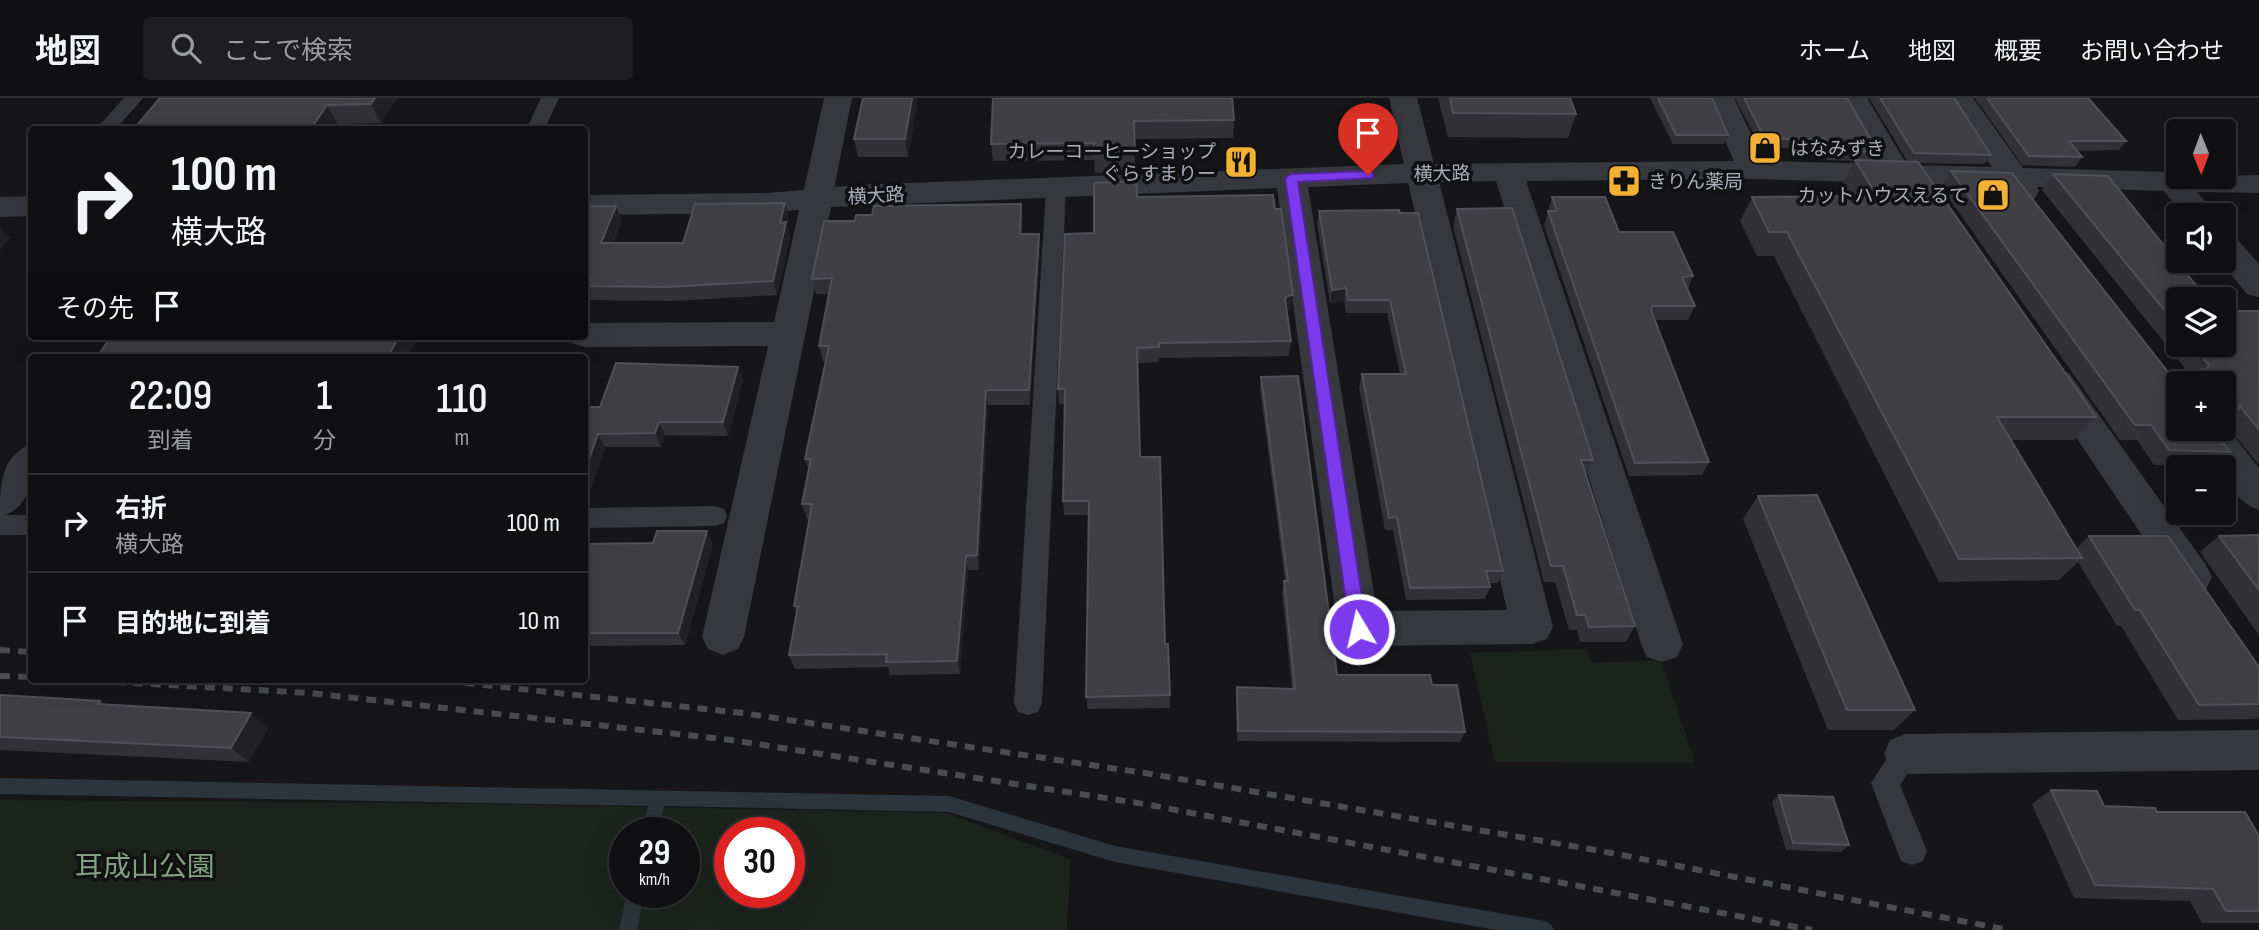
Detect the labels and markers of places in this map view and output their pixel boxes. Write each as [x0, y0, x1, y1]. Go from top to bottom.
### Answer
pin [1338, 103, 1398, 175]
shop icon: はなみずき [1746, 129, 1784, 167]
place label: はなみずき [1790, 138, 1885, 161]
place label: カレーコーヒーショップ ぐらすまりー [1007, 141, 1216, 186]
restaurant icon: カレーコーヒーショップ ぐらすまりー [1222, 143, 1260, 181]
pharmacy icon: きりん薬局 [1605, 162, 1643, 200]
place label: きりん薬局 [1648, 171, 1743, 194]
shop icon: カットハウスえるて [1974, 176, 2012, 214]
place label: カットハウスえるて [1798, 185, 1968, 208]

